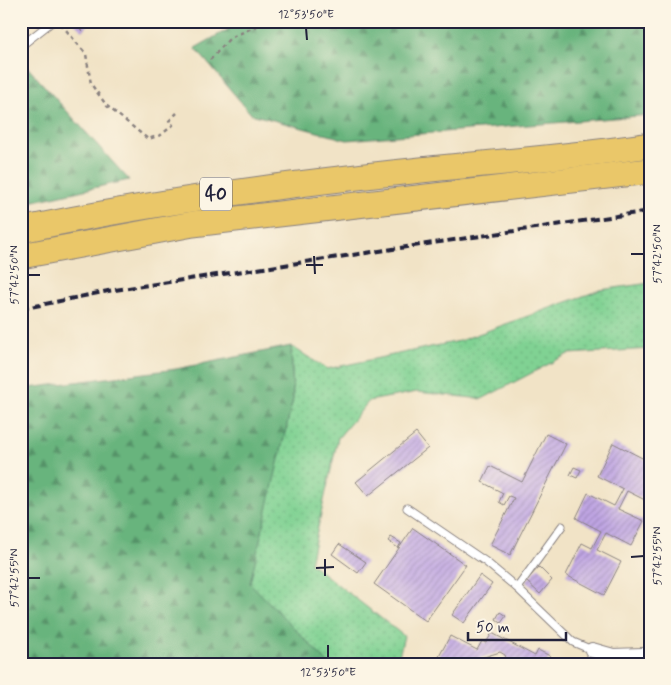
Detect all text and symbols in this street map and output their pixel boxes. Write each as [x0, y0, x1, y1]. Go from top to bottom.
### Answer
text: 12°53'50"E [278, 7, 334, 23]
road number: 40 [200, 178, 232, 210]
text: 57°42'50"N [650, 224, 666, 284]
text: 57°42'50"N [7, 245, 23, 305]
text: 57°42'55"N [650, 526, 666, 586]
text: 57°42'55"N [7, 548, 23, 608]
scale bar [468, 610, 566, 642]
text: 50 m [476, 618, 510, 638]
text: 12°53'50"E [300, 665, 356, 681]

